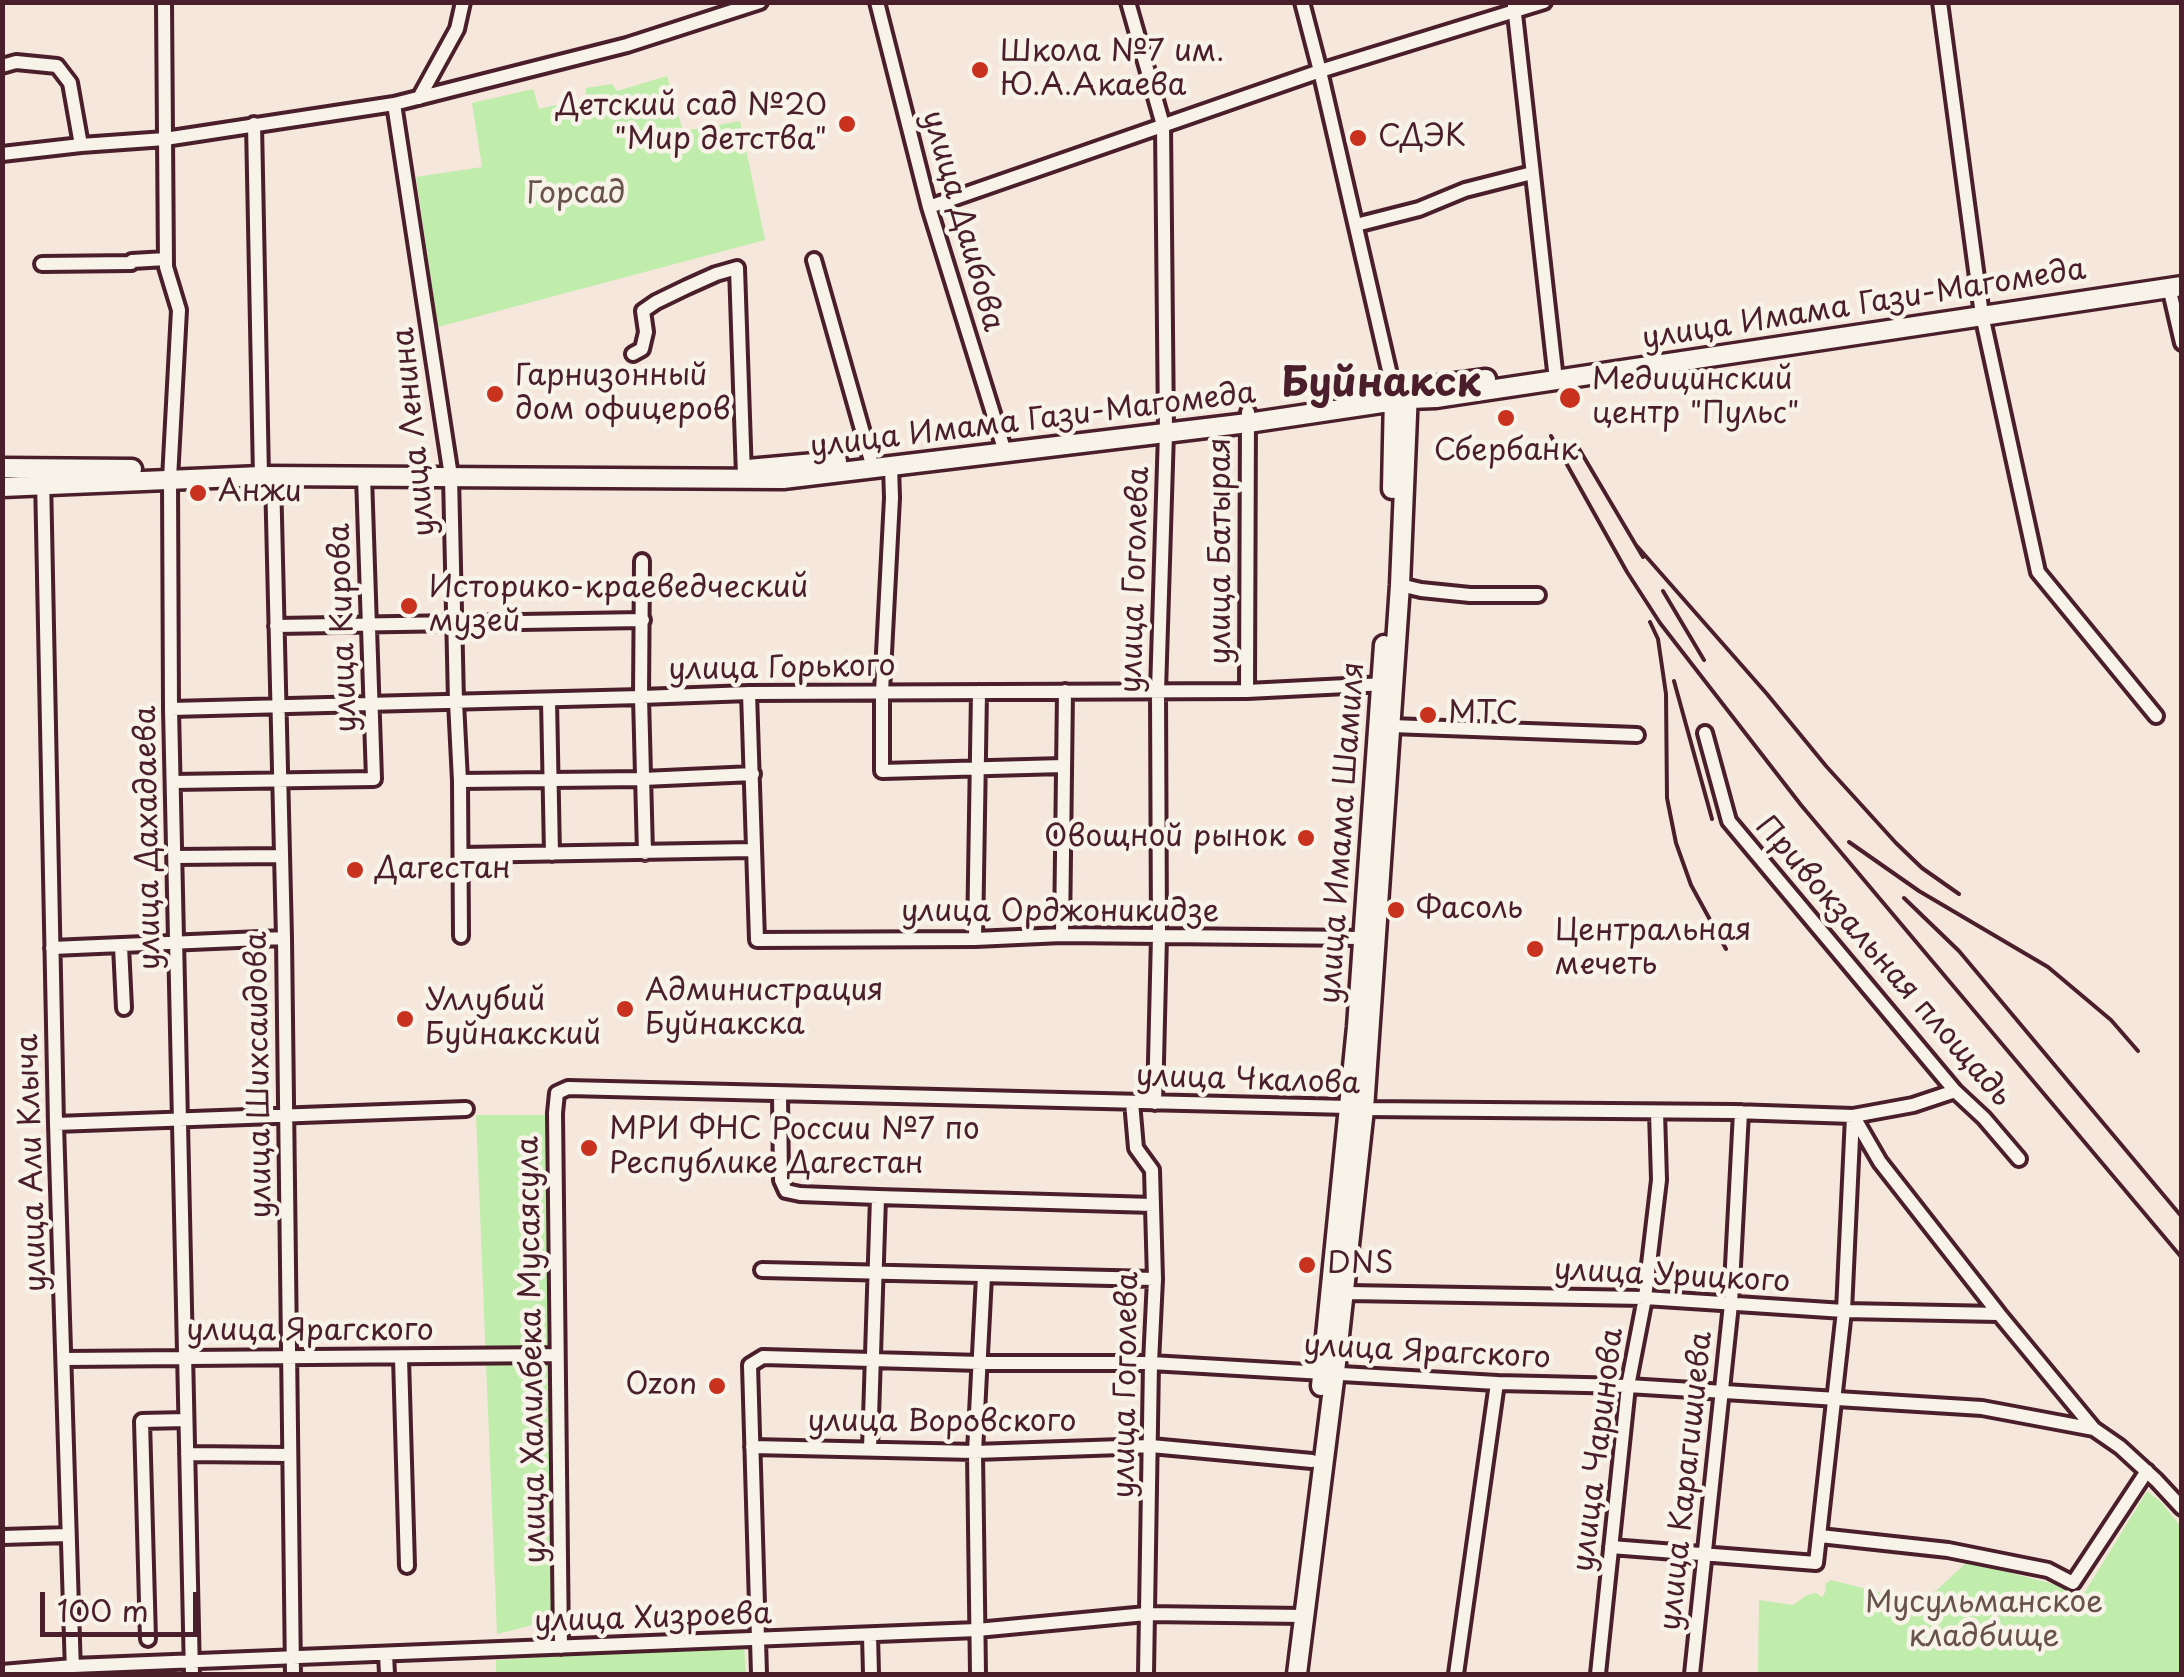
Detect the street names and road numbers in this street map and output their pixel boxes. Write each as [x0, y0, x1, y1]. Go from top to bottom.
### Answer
street label: улица Даибова [913, 106, 1011, 336]
street label: улица Имама Гази-Магомеда [1640, 252, 2088, 358]
street label: улица Ленина [386, 326, 444, 538]
street label: улица Имама Гази-Магомеда [808, 376, 1258, 466]
street label: улица Батырая [1204, 437, 1240, 665]
street label: улица Гоголева [1114, 466, 1158, 694]
street label: улица Кирова [322, 523, 366, 733]
street label: улица Горького [668, 649, 896, 689]
street label: улица Имама Шамиля [1313, 661, 1373, 1005]
street label: улица Дахадаева [129, 706, 169, 970]
street label: Привокзальная площадь [1747, 809, 2019, 1115]
street label: улица Орджоникидзе [901, 895, 1219, 931]
street label: улица Шихсаидова [239, 931, 281, 1219]
street label: улица Али Клыча [11, 1033, 55, 1293]
street label: улица Чкалова [1135, 1059, 1361, 1103]
street label: улица Халилбека Мусаясула [511, 1136, 555, 1564]
street label: улица Урицкого [1553, 1253, 1791, 1301]
street label: улица Гоголева [1107, 1271, 1147, 1499]
street label: улица Ярагского [186, 1314, 434, 1350]
street label: улица Чаринова [1566, 1326, 1632, 1574]
street label: улица Ярагского [1302, 1329, 1552, 1377]
street label: улица Карагишиева [1653, 1330, 1721, 1632]
street label: улица Воровского [808, 1405, 1076, 1441]
street label: улица Хизроева [534, 1597, 772, 1641]

